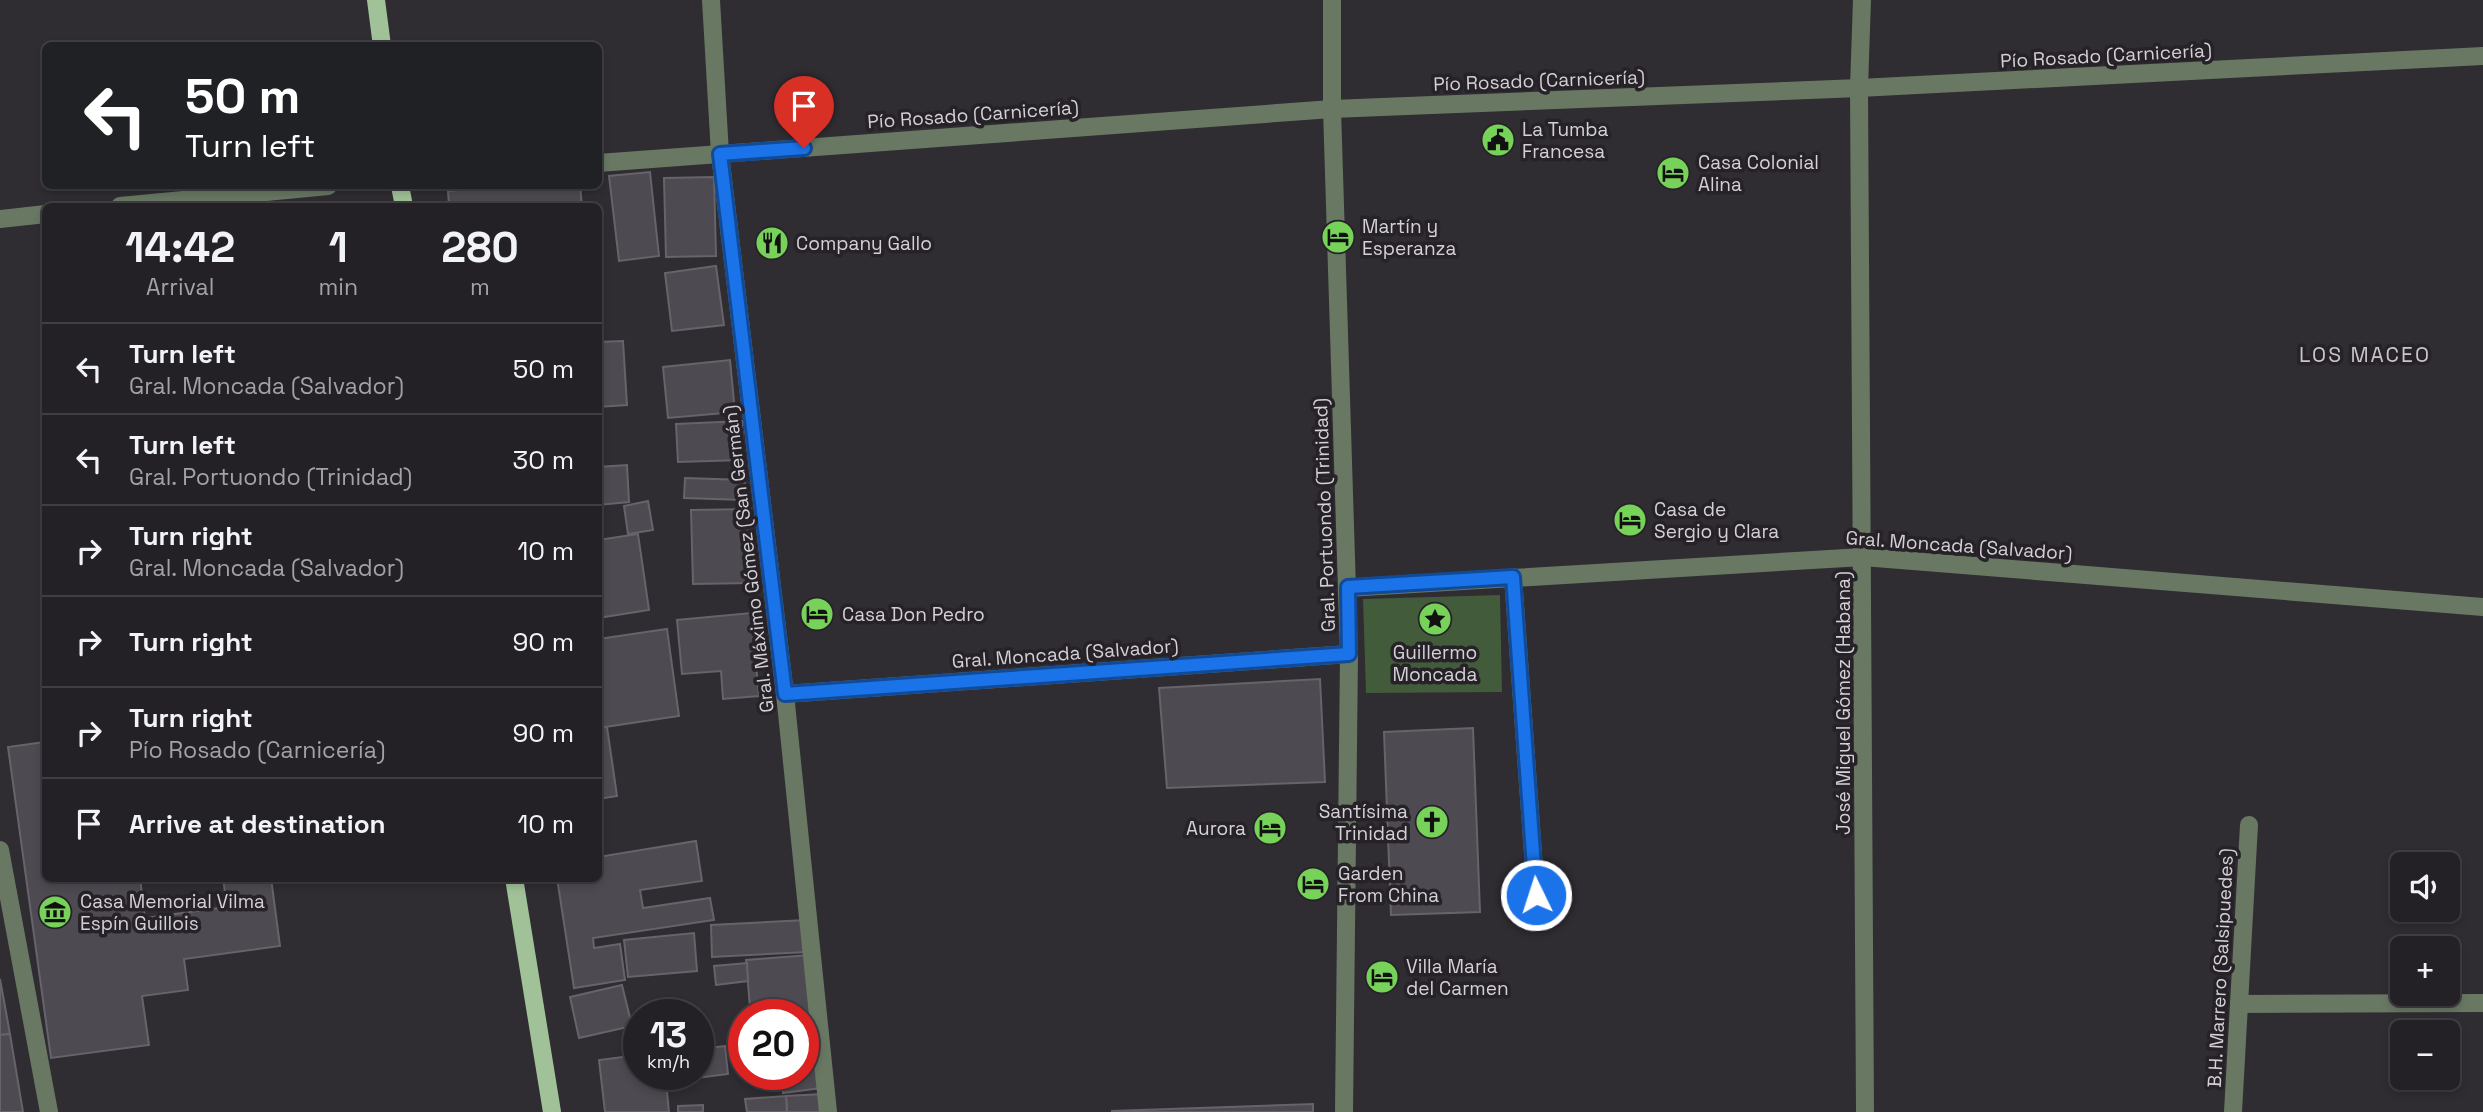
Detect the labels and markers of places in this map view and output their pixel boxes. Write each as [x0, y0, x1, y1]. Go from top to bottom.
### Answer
pin [774, 76, 834, 148]
place label: La Tumba Francesa [1522, 117, 1609, 164]
public building icon: La Tumba Francesa [1479, 121, 1517, 159]
place label: Casa Colonial Alina [1698, 150, 1819, 197]
hotel icon: Casa Colonial Alina [1654, 154, 1692, 192]
place label: Martín y Esperanza [1362, 214, 1456, 261]
hotel icon: Martín y Esperanza [1319, 218, 1357, 256]
restaurant icon: Company Gallo [753, 224, 791, 262]
place label: Company Gallo [796, 231, 932, 256]
place label: Casa de Sergio y Clara [1654, 497, 1779, 544]
hotel icon: Casa de Sergio y Clara [1611, 501, 1649, 539]
hotel icon: Casa Don Pedro [798, 595, 836, 633]
place icon: Guillermo Moncada [1416, 600, 1454, 638]
place label: Casa Don Pedro [842, 602, 985, 627]
place label: Guillermo Moncada [1392, 640, 1478, 687]
place label: Santísima Trinidad [1319, 799, 1408, 846]
church icon: Santísima Trinidad [1413, 803, 1451, 841]
hotel icon: Aurora [1251, 809, 1289, 847]
place label: Aurora [1186, 816, 1246, 841]
place label: Garden From China [1338, 861, 1439, 908]
hotel icon: Garden From China [1294, 865, 1332, 903]
place label: Casa Memorial Vilma Espín Guillois [80, 889, 265, 936]
museum icon: Casa Memorial Vilma Espín Guillois [36, 893, 74, 931]
place label: Villa María del Carmen [1406, 954, 1509, 1001]
hotel icon: Villa María del Carmen [1363, 958, 1401, 996]

